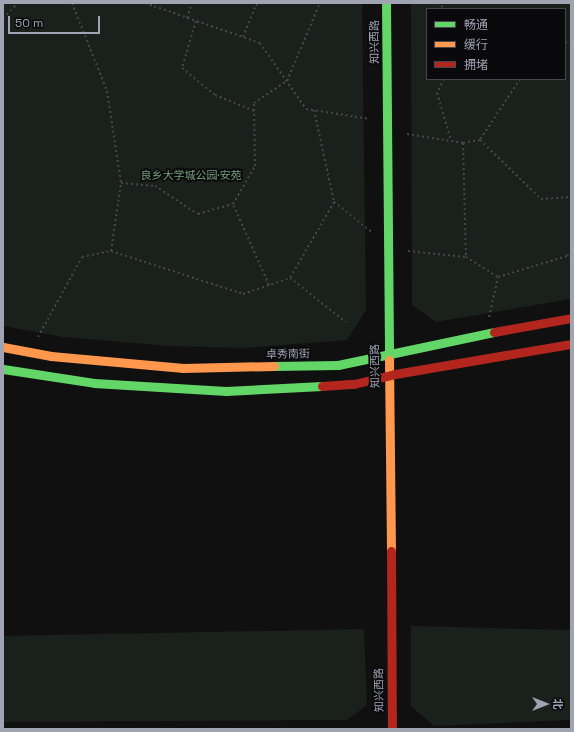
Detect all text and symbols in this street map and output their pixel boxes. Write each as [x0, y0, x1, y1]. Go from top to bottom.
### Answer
scale bar [10, 8, 102, 34]
legend [426, 8, 566, 80]
text: 50 m [15, 15, 43, 31]
text: 畅通 [464, 17, 488, 33]
street label: 知兴西路 [367, 20, 381, 64]
text: 缓行 [464, 37, 488, 53]
text: 拥堵 [464, 57, 488, 73]
park label: 良乡大学城公园·安苑 [140, 168, 242, 182]
street label: 知兴西路 [368, 344, 382, 388]
street label: 卓秀南街 [266, 347, 310, 361]
street label: 知兴西路 [372, 668, 386, 712]
north arrow [526, 684, 566, 724]
text: 北 [551, 699, 565, 710]

